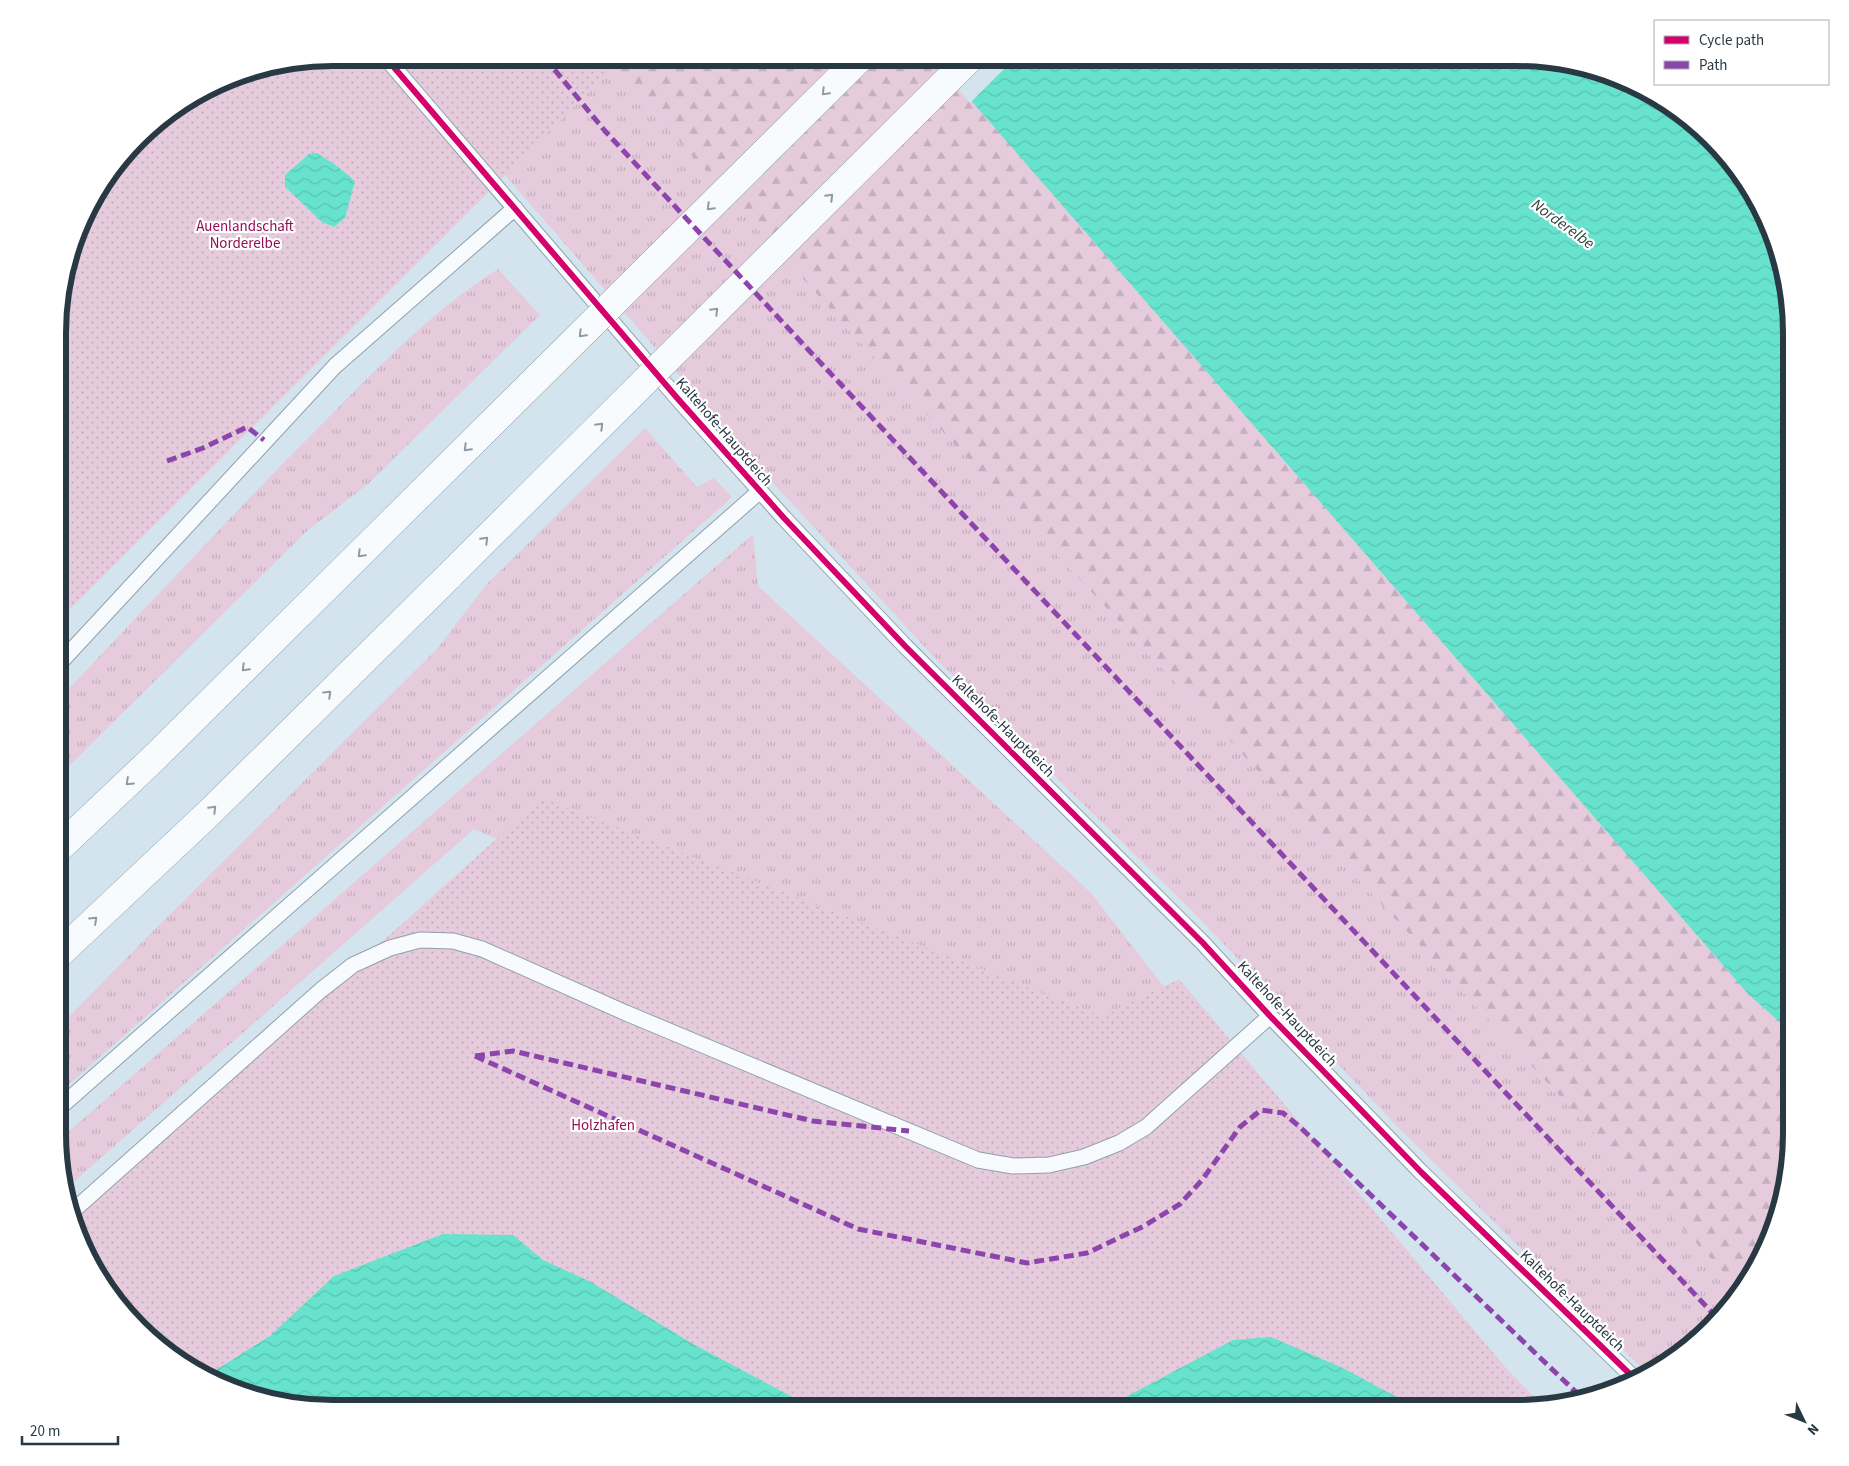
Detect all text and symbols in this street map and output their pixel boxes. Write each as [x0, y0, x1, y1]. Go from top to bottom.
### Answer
legend [1654, 20, 1829, 85]
text: Cycle path [1699, 30, 1764, 51]
text: Path [1699, 55, 1727, 76]
one-way arrow [822, 86, 831, 95]
one-way arrow [825, 194, 834, 203]
water label: Norderelbe [1527, 194, 1599, 255]
one-way arrow [707, 201, 716, 210]
park label: Auenlandschaft Norderelbe [196, 216, 294, 254]
one-way arrow [709, 308, 718, 317]
one-way arrow [579, 328, 588, 337]
street label: Kaltehofe-Hauptdeich [671, 373, 777, 491]
one-way arrow [594, 423, 603, 432]
one-way arrow [464, 442, 473, 451]
one-way arrow [479, 537, 488, 546]
one-way arrow [357, 548, 366, 557]
one-way arrow [242, 662, 251, 671]
street label: Kaltehofe-Hauptdeich [947, 670, 1059, 782]
one-way arrow [322, 691, 331, 700]
one-way arrow [126, 776, 135, 785]
one-way arrow [207, 806, 216, 815]
one-way arrow [89, 917, 98, 926]
street label: Kaltehofe-Hauptdeich [1232, 956, 1342, 1072]
park label: Holzhafen [571, 1115, 635, 1136]
street label: Kaltehofe-Hauptdeich [1515, 1246, 1629, 1356]
north arrow [1779, 1396, 1829, 1446]
scale bar [22, 1414, 119, 1446]
text: N [1802, 1419, 1823, 1439]
text: 20 m [30, 1421, 60, 1442]

